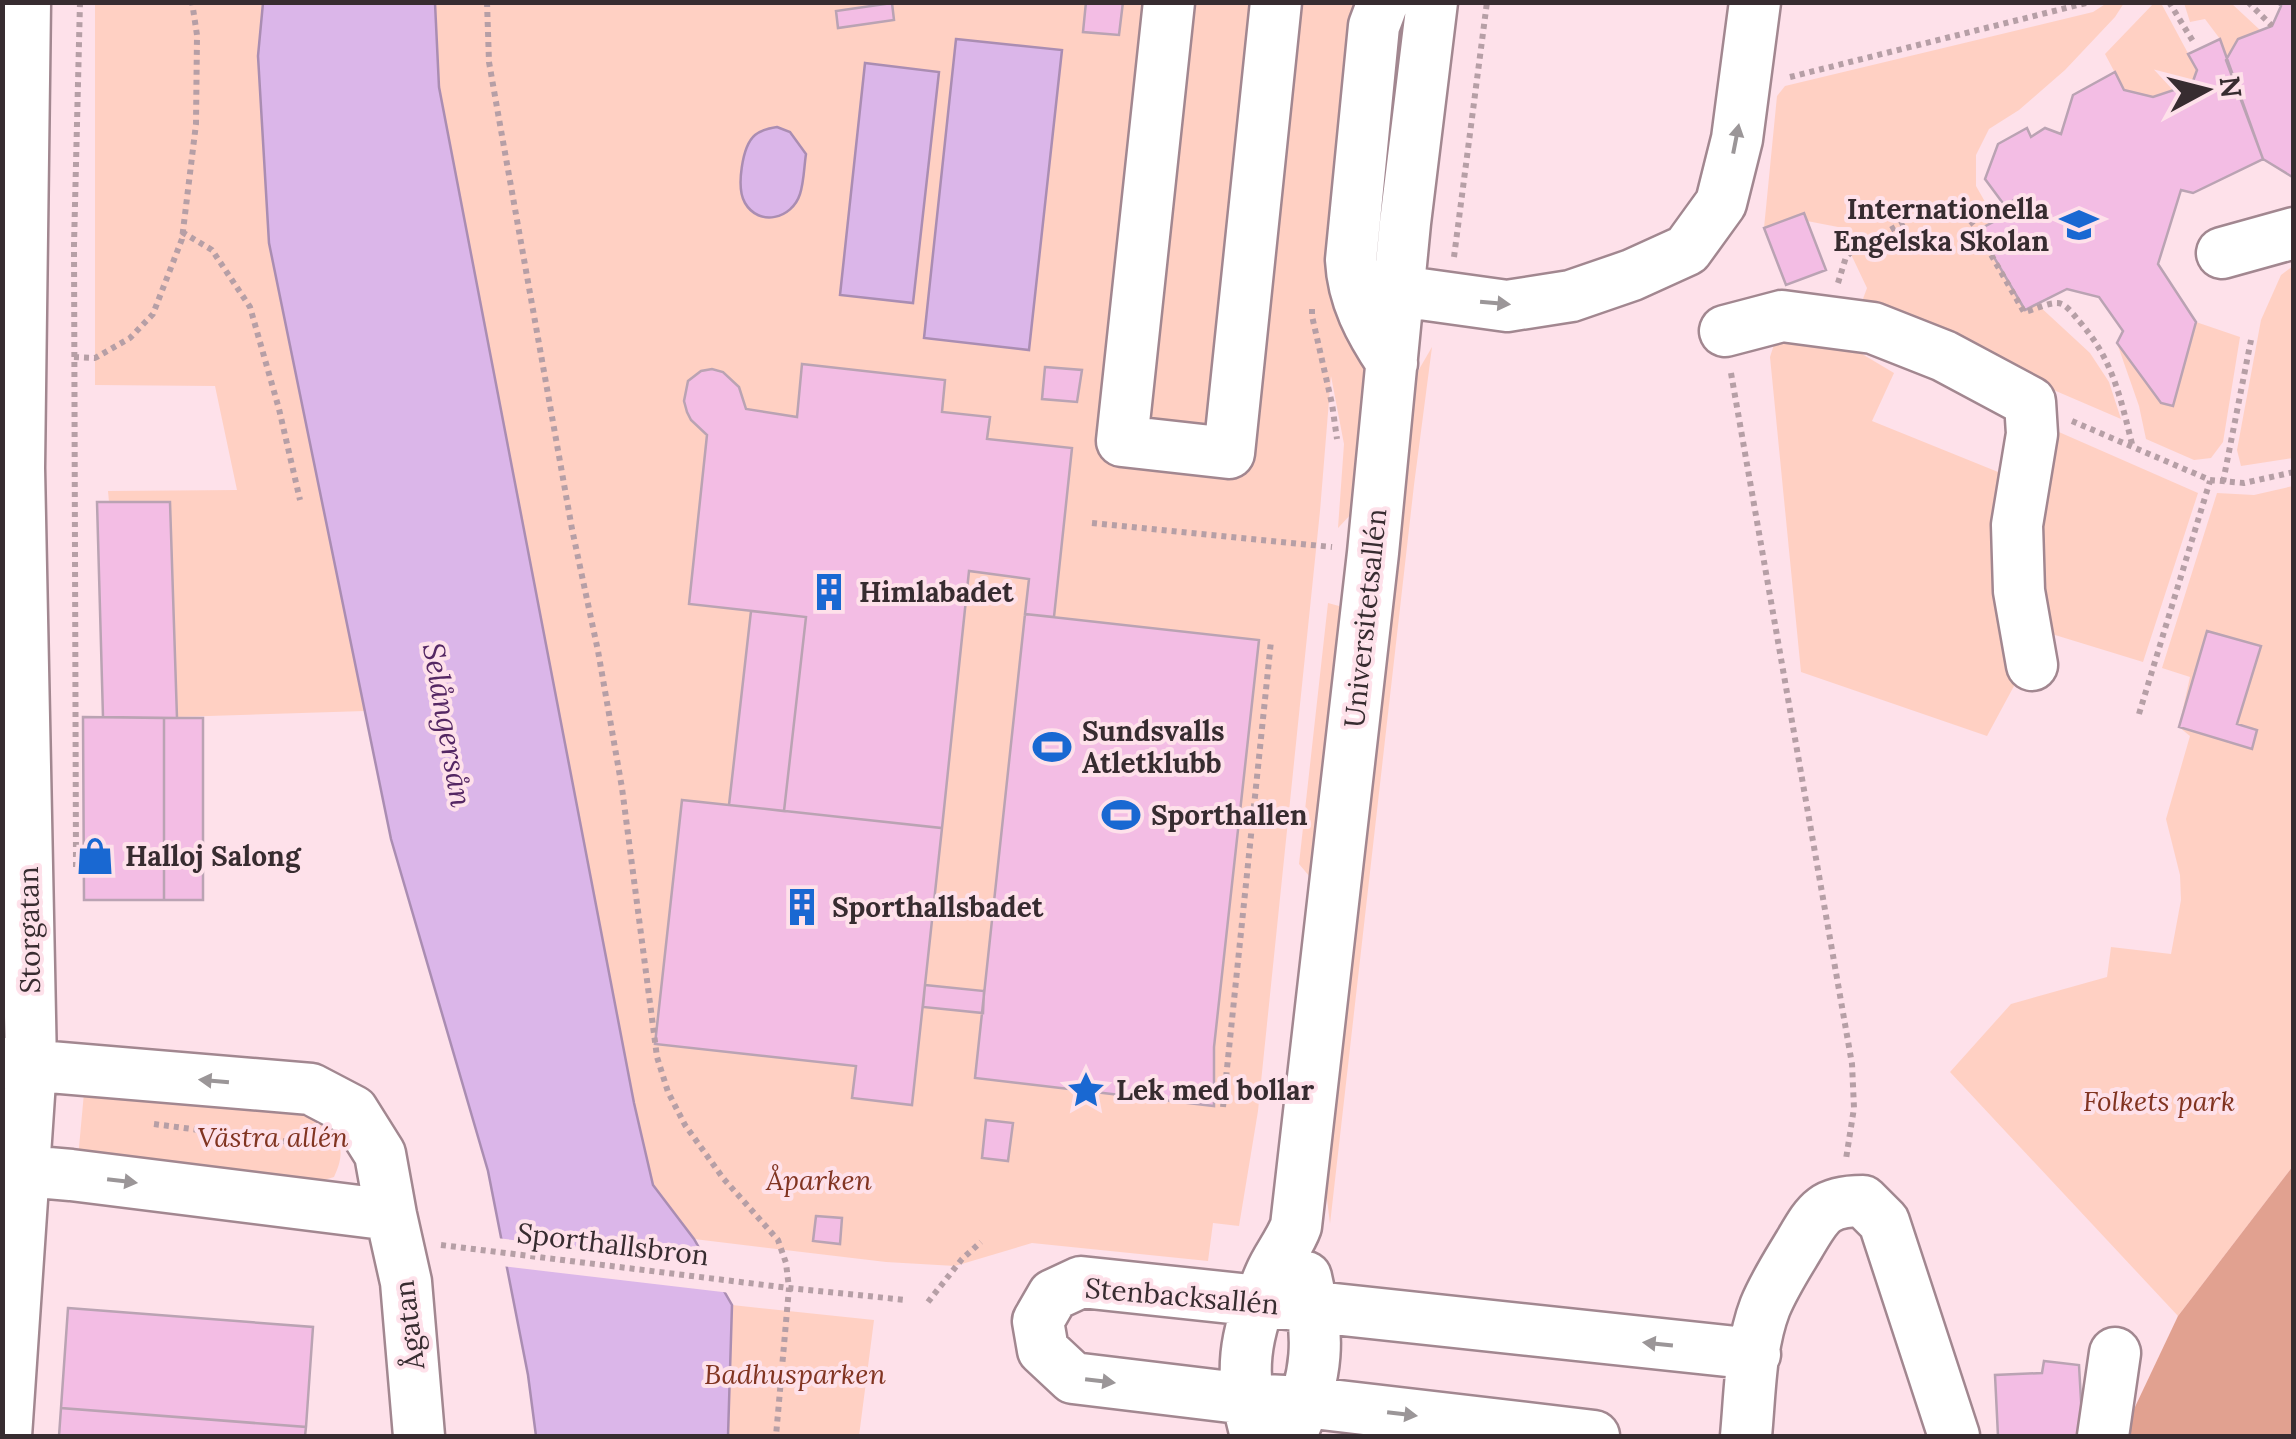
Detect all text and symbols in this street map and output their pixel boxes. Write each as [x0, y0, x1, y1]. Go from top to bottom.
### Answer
north arrow [2156, 40, 2256, 140]
text: N [2212, 74, 2250, 100]
one-way arrow [1729, 123, 1744, 154]
place label: Internationella Engelska Skolan [1833, 191, 2049, 259]
school or university icon: Internationella Engelska Skolan [2058, 204, 2100, 246]
one-way arrow [1480, 296, 1512, 312]
street label: Universitetsallén [1336, 507, 1394, 729]
building icon: Himlabadet [808, 571, 850, 613]
place label: Himlabadet [859, 574, 1014, 610]
water label: Selångersån [415, 640, 481, 810]
place label: Sundsvalls Atletklubb [1082, 713, 1225, 781]
sports icon: Sundsvalls Atletklubb [1031, 726, 1073, 768]
sports icon: Sporthallen [1100, 794, 1142, 836]
place label: Sporthallen [1151, 797, 1308, 833]
shop icon: Halloj Salong [74, 835, 116, 877]
place label: Halloj Salong [125, 838, 302, 874]
street label: Storgatan [10, 866, 48, 994]
building icon: Sporthallsbadet [781, 886, 823, 928]
place label: Sporthallsbadet [832, 889, 1044, 925]
place icon: Lek med bollar [1065, 1069, 1107, 1111]
place label: Lek med bollar [1116, 1072, 1315, 1108]
one-way arrow [197, 1073, 229, 1089]
park label: Folkets park [2083, 1083, 2235, 1119]
park label: Västra allén [198, 1119, 348, 1155]
park label: Åparken [765, 1162, 872, 1198]
one-way arrow [106, 1173, 138, 1189]
street label: Sporthallsbron [515, 1214, 711, 1274]
street label: Stenbacksallén [1084, 1270, 1280, 1322]
street label: Ågatan [386, 1278, 432, 1373]
one-way arrow [1641, 1336, 1673, 1352]
park label: Badhusparken [704, 1356, 886, 1392]
one-way arrow [1084, 1373, 1116, 1389]
one-way arrow [1386, 1406, 1418, 1422]

